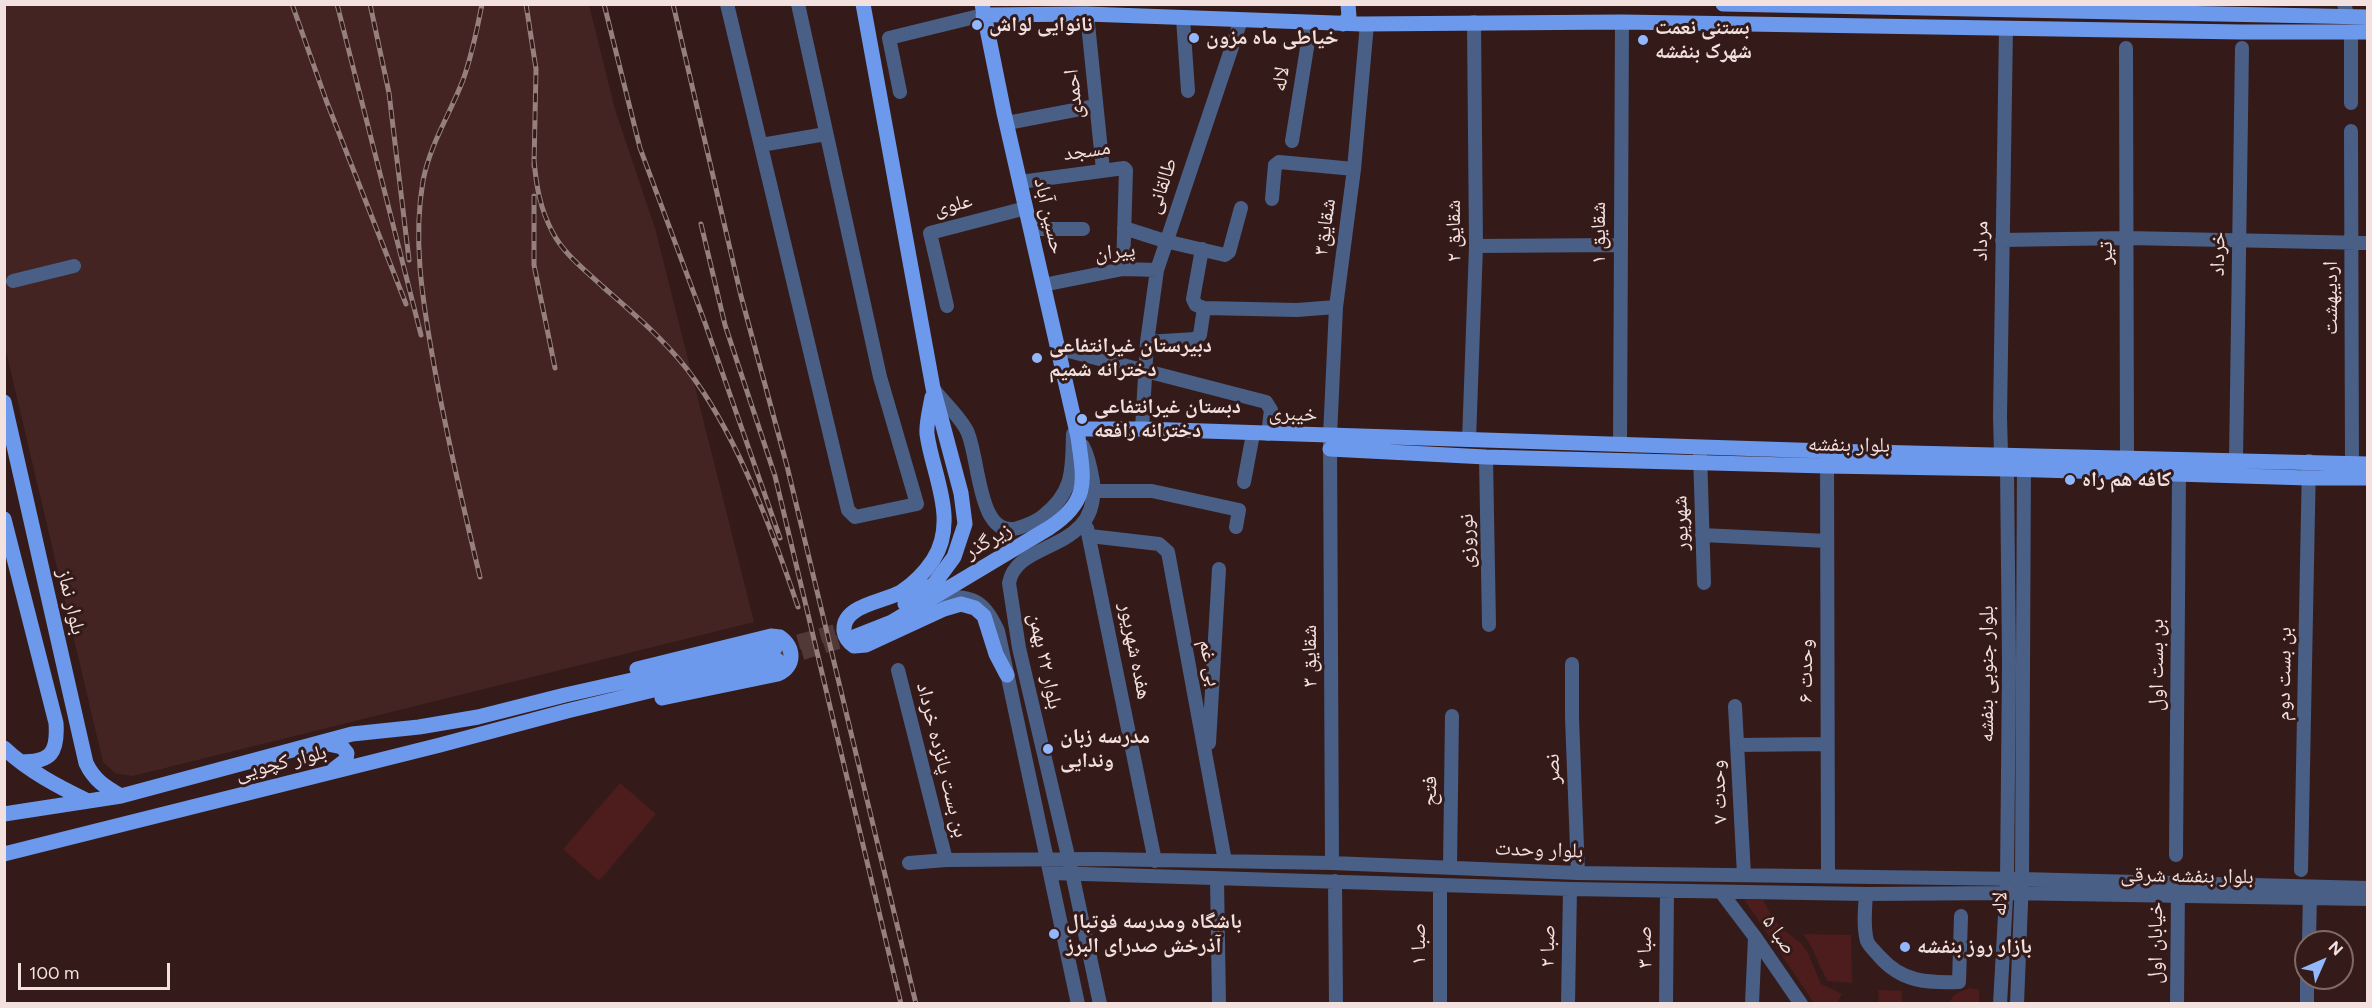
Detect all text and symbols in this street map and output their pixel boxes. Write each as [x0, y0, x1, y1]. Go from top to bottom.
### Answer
place label: نانوایی لواش [989, 12, 1093, 38]
place label: بستنی نعمت شهرک بنفشه [1655, 15, 1752, 65]
marker: نانوایی لواش [970, 18, 984, 32]
place label: خیاطی ماه مزون [1206, 25, 1339, 51]
marker: خیاطی ماه مزون [1187, 31, 1201, 45]
marker: بستنی نعمت شهرک بنفشه [1636, 33, 1650, 47]
street label: لاله [1267, 65, 1295, 93]
street label: احمدی [1059, 68, 1089, 120]
street label: مسجد [1062, 135, 1112, 167]
street label: طالقانی [1141, 155, 1183, 217]
street label: حسین آباد [1028, 176, 1070, 256]
street label: علوی [931, 188, 975, 222]
street label: شقایق۳ [1309, 197, 1341, 257]
street label: شقایق ۲ [1441, 200, 1467, 262]
street label: شقایق ۱ [1586, 202, 1612, 264]
street label: مرداد [1968, 221, 1994, 261]
street label: خرداد [2205, 232, 2231, 276]
street label: پیران [1094, 237, 1136, 267]
street label: تیر [2093, 241, 2119, 265]
street label: اردیبهشت [2318, 261, 2344, 335]
place label: دبیرستان غیرانتفاعی دخترانه شمیم [1049, 333, 1212, 383]
marker: دبیرستان غیرانتفاعی دخترانه شمیم [1030, 351, 1044, 365]
place label: دبستان غیرانتفاعی دخترانه رافعه [1094, 394, 1241, 444]
street label: خیبری [1268, 401, 1318, 427]
marker: دبستان غیرانتفاعی دخترانه رافعه [1075, 412, 1089, 426]
street label: بلوار بنفشه [1808, 432, 1890, 458]
place label: کافه هم راه [2082, 467, 2171, 493]
marker: کافه هم راه [2063, 473, 2077, 487]
street label: شهریور [1667, 495, 1695, 551]
street label: نوروزی [1454, 513, 1480, 569]
street label: زیرگذر [960, 517, 1016, 565]
street label: بلوار نماز [51, 567, 91, 637]
street label: هفده شهریور [1113, 601, 1157, 701]
street label: بلوار جنوبی بنفشه [1974, 605, 2000, 743]
street label: بلوار ۲۲ بهمن [1023, 611, 1067, 711]
street label: بن بست اول [2144, 619, 2170, 711]
street label: شقایق ۳ [1297, 625, 1323, 687]
street label: بن بست دوم [2271, 627, 2297, 721]
street label: بی غم [1193, 637, 1227, 689]
street label: وحدت ۶ [1793, 639, 1819, 703]
street label: بن بست پانزده خرداد [911, 680, 973, 840]
place label: مدرسه زبان وندایی [1060, 724, 1150, 774]
street label: بلوار کچویی [233, 740, 329, 786]
marker: مدرسه زبان وندایی [1041, 742, 1055, 756]
street label: نصر [1540, 753, 1566, 785]
street label: وحدت ۷ [1705, 759, 1733, 825]
street label: فتح [1417, 776, 1443, 806]
street label: بلوار وحدت [1494, 836, 1584, 864]
street label: بلوار بنفشه شرقی [2120, 862, 2254, 890]
street label: لاله [1987, 891, 2013, 917]
street label: خیابان اول [2143, 902, 2169, 984]
place label: باشگاه ومدرسه فوتبال آذرخش صدرای البرز [1066, 909, 1242, 959]
street label: صبا ۵ [1756, 910, 1802, 960]
street label: صبا ۱ [1406, 923, 1432, 965]
street label: صبا ۲ [1535, 924, 1561, 968]
street label: صبا ۳ [1632, 926, 1658, 968]
marker: باشگاه ومدرسه فوتبال آذرخش صدرای البرز [1047, 927, 1061, 941]
north arrow [2294, 930, 2354, 990]
place label: بازار روز بنفشه [1917, 934, 2032, 960]
text: N [2325, 937, 2347, 959]
marker: بازار روز بنفشه [1898, 940, 1912, 954]
scale bar [21, 951, 172, 989]
text: 100 m [29, 962, 79, 984]

